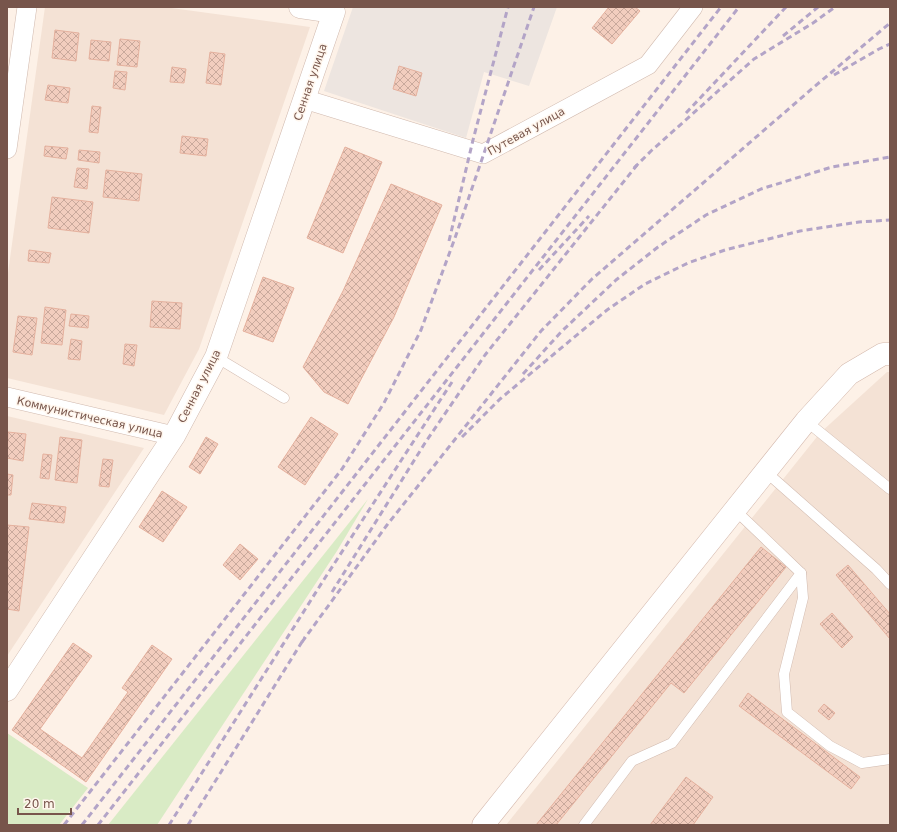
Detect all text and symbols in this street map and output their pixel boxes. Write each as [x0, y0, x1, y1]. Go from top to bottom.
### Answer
street label: Сенная улица [291, 42, 330, 122]
street label: Путевая улица [485, 105, 567, 158]
street label: Сенная улица [175, 347, 224, 425]
street label: Коммунистическая улица [16, 394, 164, 441]
scale bar [18, 790, 71, 816]
text: 20 m [24, 797, 55, 811]

